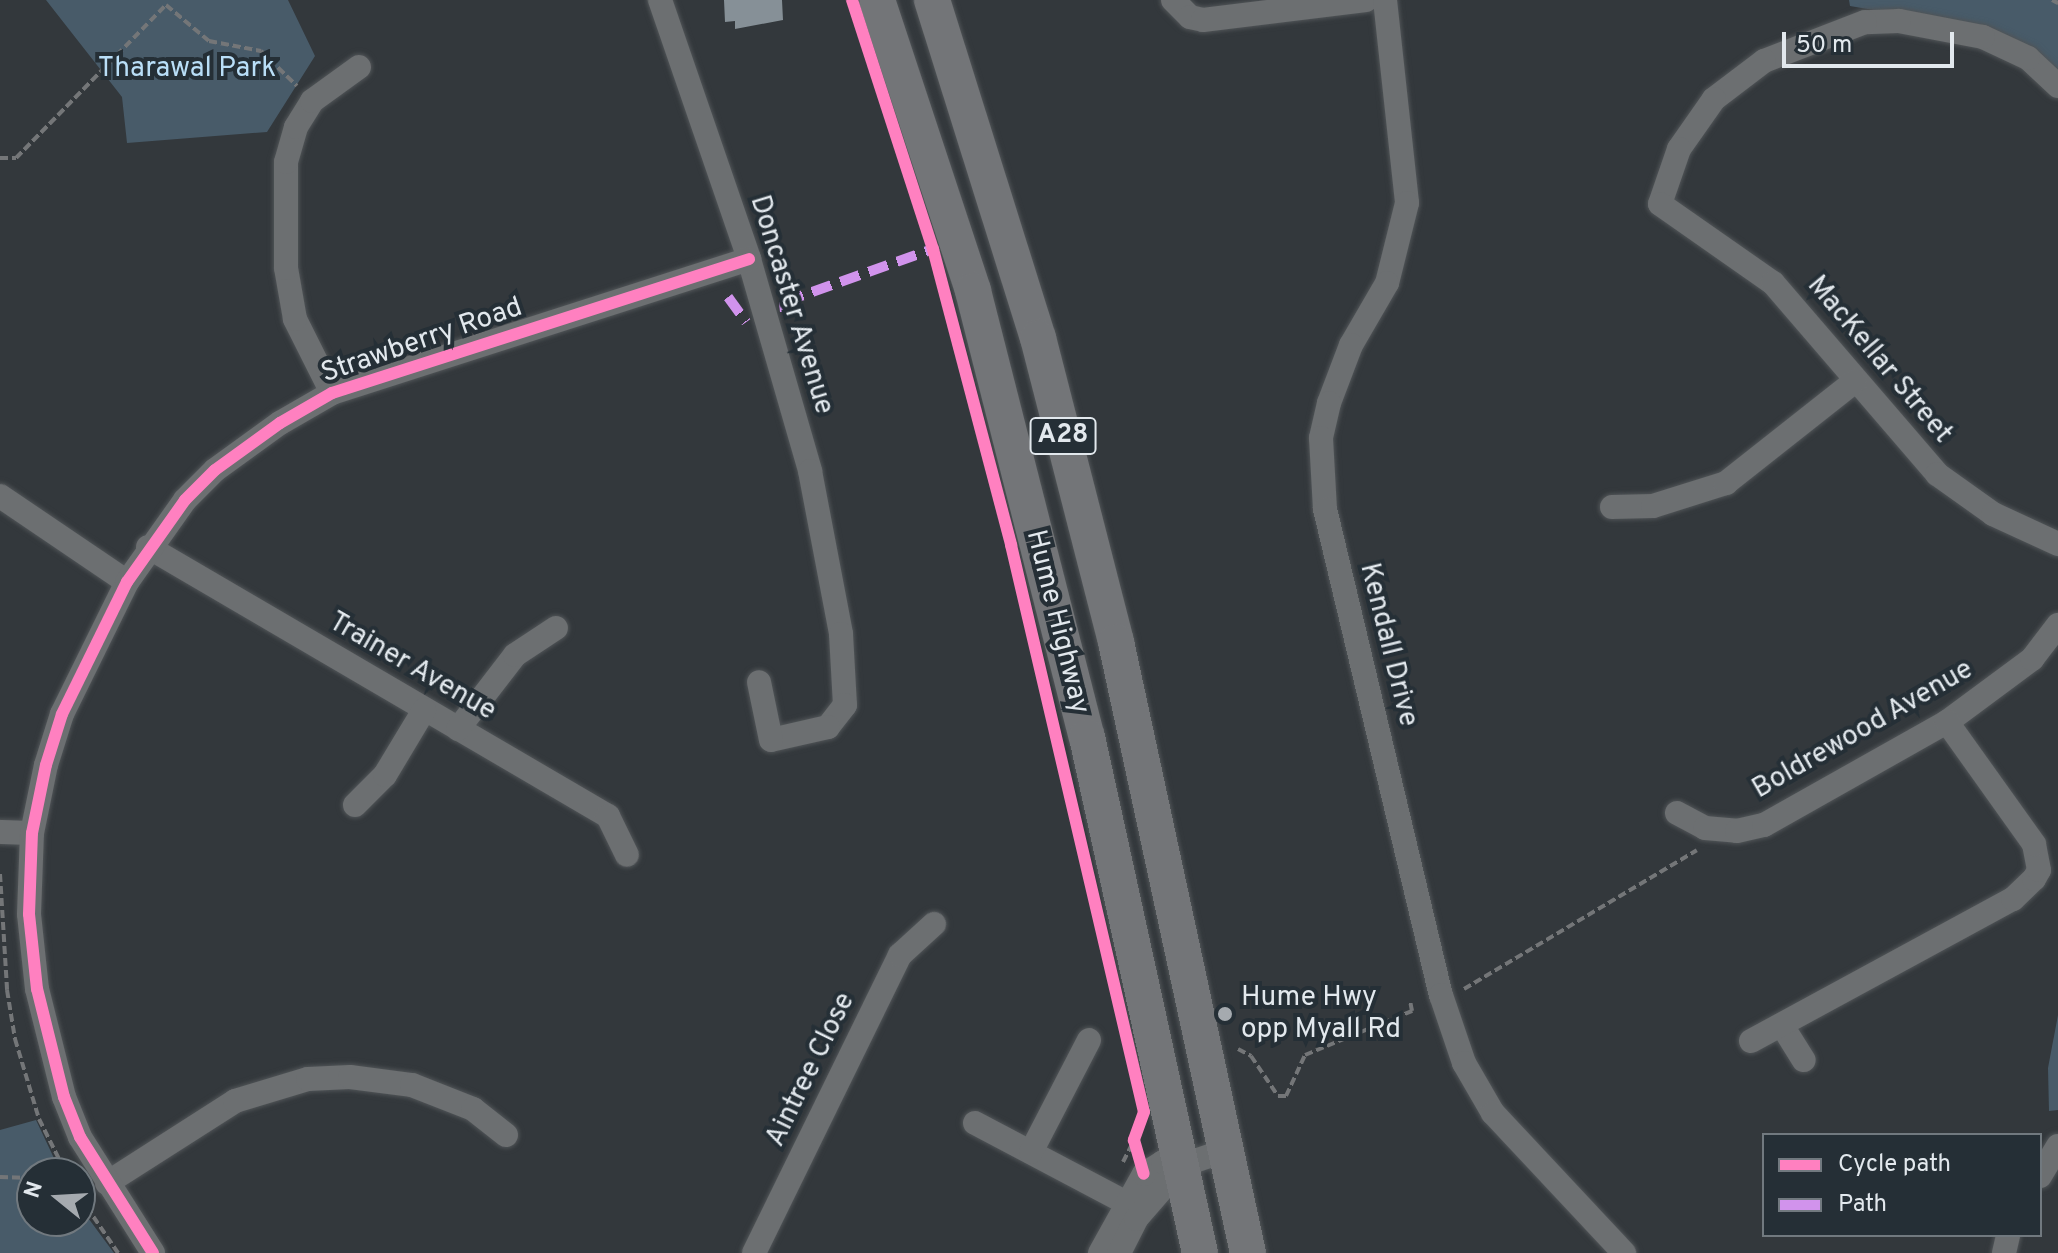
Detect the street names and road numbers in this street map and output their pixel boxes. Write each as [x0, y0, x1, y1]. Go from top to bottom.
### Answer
street label: Doncaster Avenue [742, 191, 840, 419]
street label: MacKellar Street [1799, 270, 1959, 450]
street label: Strawberry Road [317, 291, 527, 391]
road number: A28 [1029, 414, 1097, 458]
street label: Hume Highway [1018, 526, 1096, 718]
street label: Kendall Drive [1351, 560, 1425, 730]
street label: Trainer Avenue [322, 605, 502, 729]
street label: Boldrewood Avenue [1746, 653, 1980, 807]
street label: Aintree Close [759, 988, 863, 1152]

